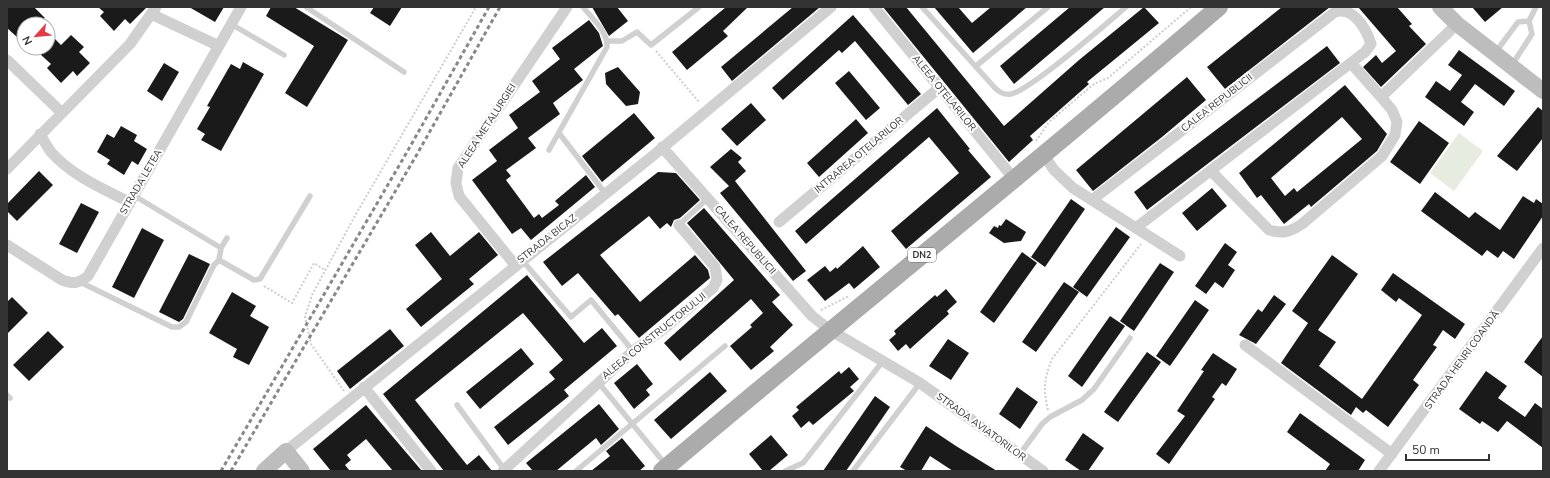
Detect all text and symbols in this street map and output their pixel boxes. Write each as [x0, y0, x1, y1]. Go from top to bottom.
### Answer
north arrow [16, 16, 56, 56]
text: N [19, 33, 36, 47]
street label: ALEEA OȚELARILOR [909, 52, 979, 134]
street label: CALEA REPUBLICII [1178, 71, 1256, 135]
street label: ALEEA METALURGIEI [454, 81, 520, 171]
street label: INTRAREA OȚELARILOR [811, 113, 907, 196]
street label: STRADA LETEA [117, 146, 166, 217]
street label: CALEA REPUBLICII [711, 202, 779, 278]
street label: STRADA BICAZ [514, 211, 580, 267]
road number: DN2 [908, 248, 936, 262]
street label: ALEEA CONSTRUCTORULUI [599, 289, 709, 383]
street label: STRADA HENRI COANDĂ [1421, 307, 1503, 412]
street label: STRADA AVIATORILOR [933, 390, 1029, 464]
scale bar [1406, 436, 1489, 462]
text: 50 m [1412, 442, 1440, 458]

